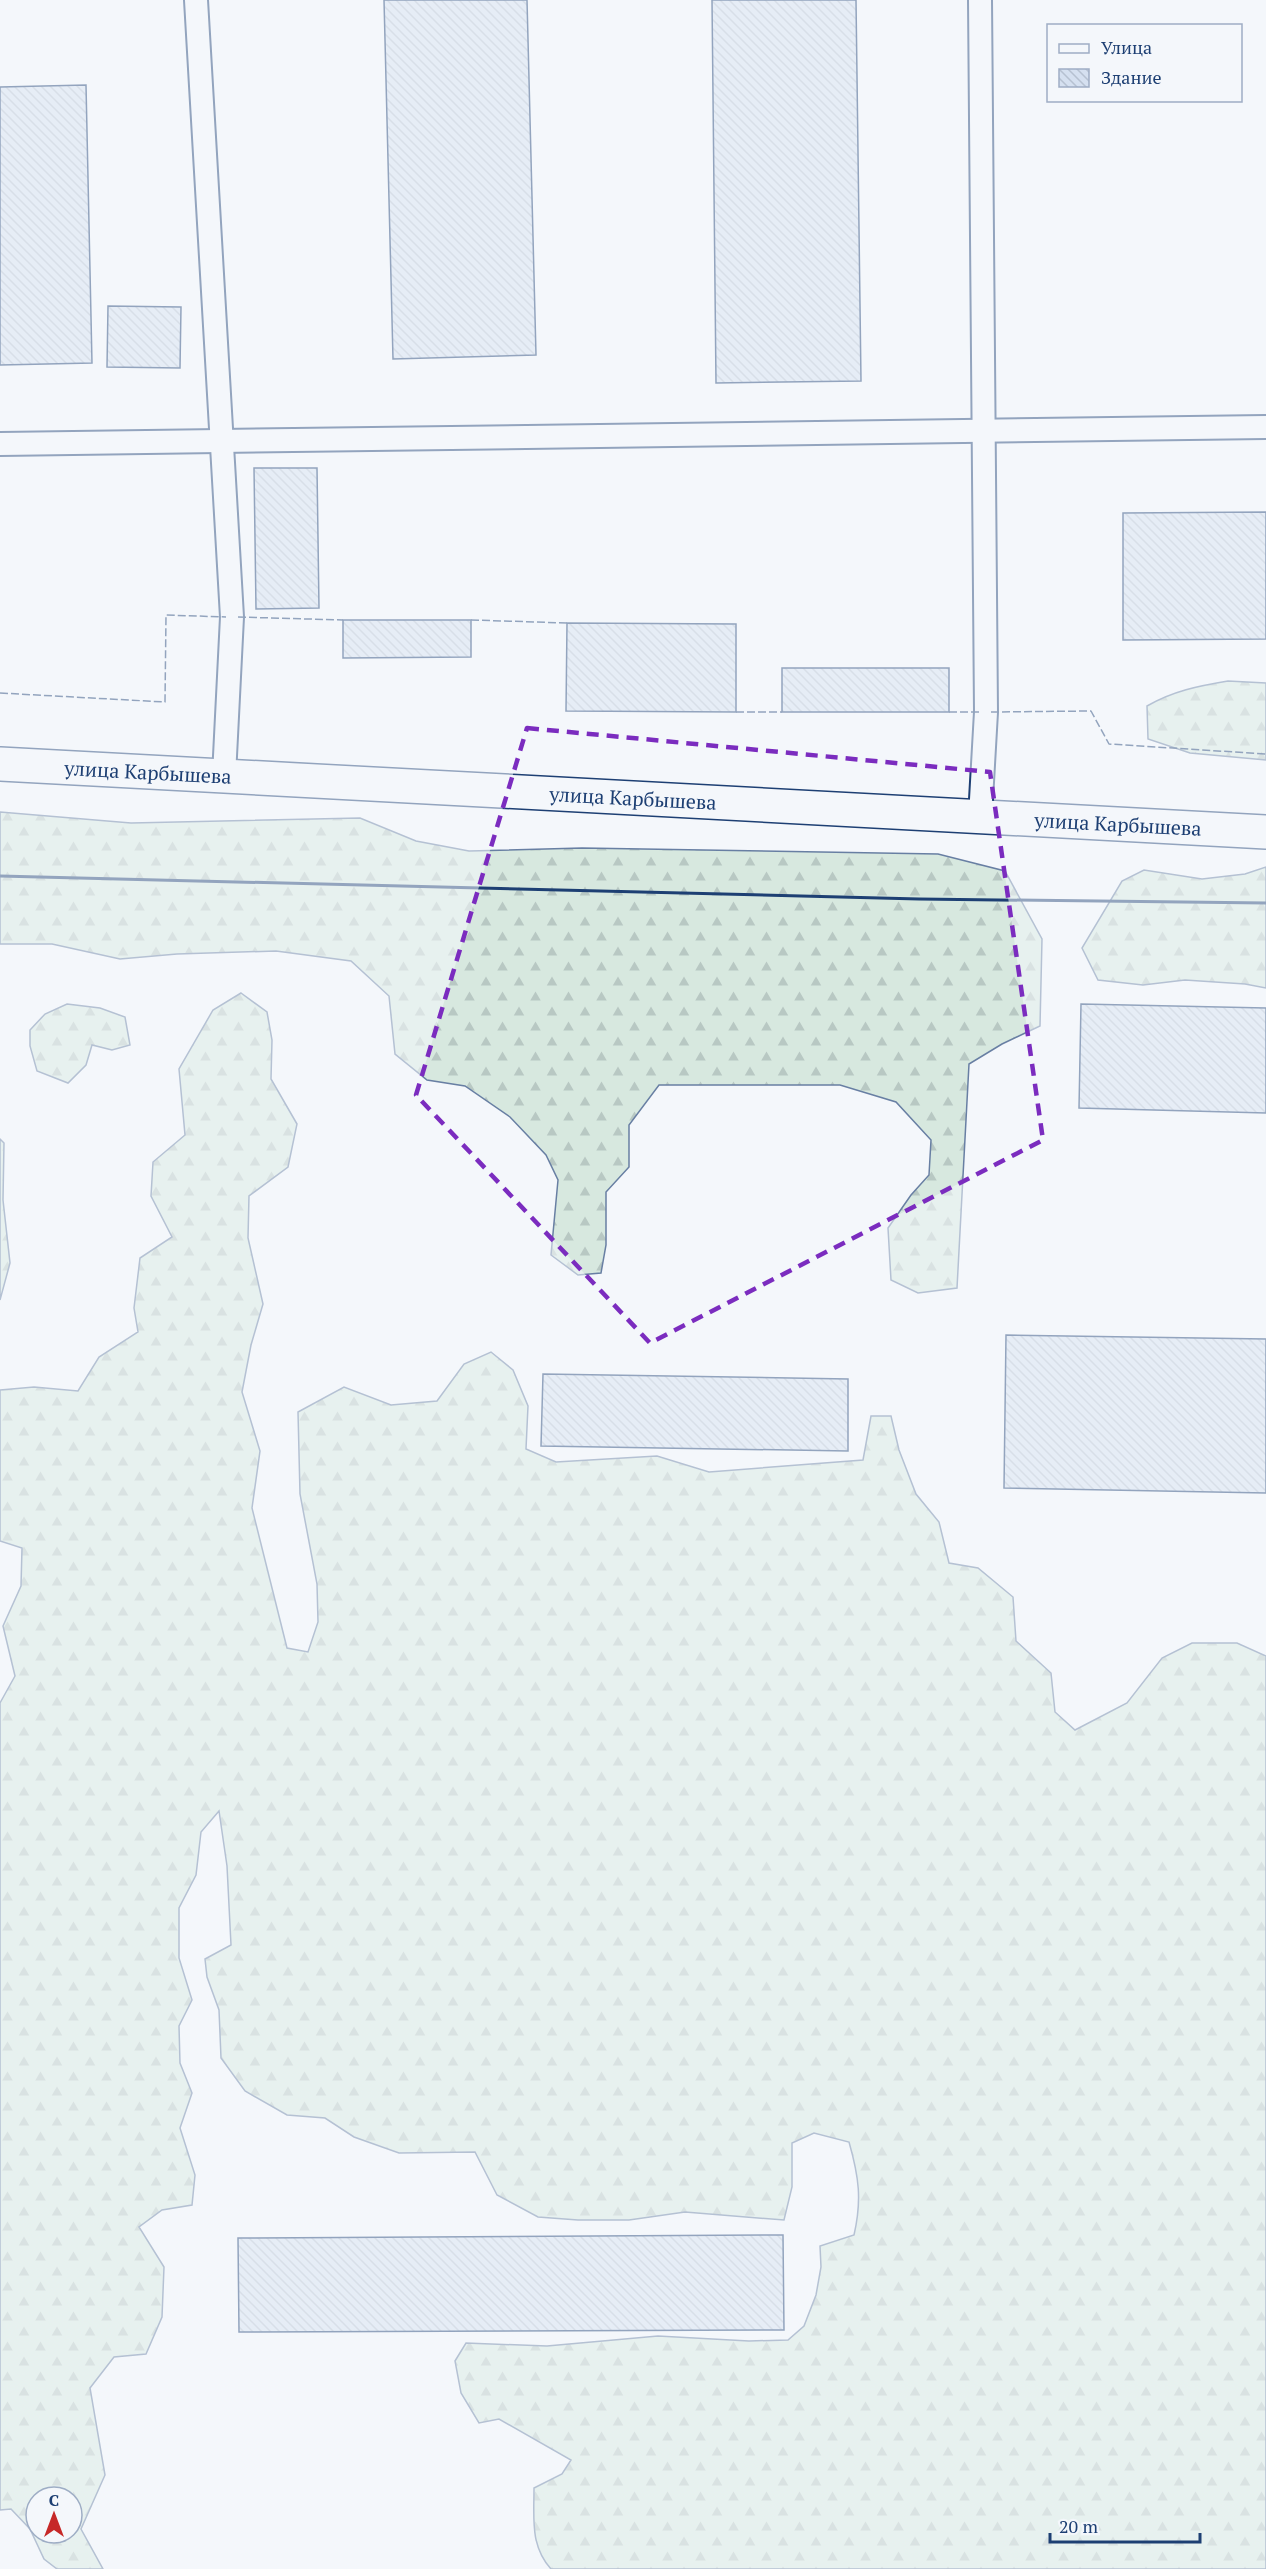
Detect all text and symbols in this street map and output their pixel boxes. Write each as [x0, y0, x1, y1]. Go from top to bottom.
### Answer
legend [1047, 24, 1242, 102]
text: Улица [1101, 35, 1152, 59]
text: Здание [1101, 65, 1161, 89]
street label: улица Карбышева [63, 754, 232, 790]
street label: улица Карбышева [548, 780, 717, 816]
street label: улица Карбышева [1033, 806, 1202, 842]
north arrow [24, 2485, 84, 2545]
text: С [49, 2489, 59, 2511]
scale bar [1050, 2506, 1200, 2544]
text: 20 m [1059, 2514, 1099, 2538]

